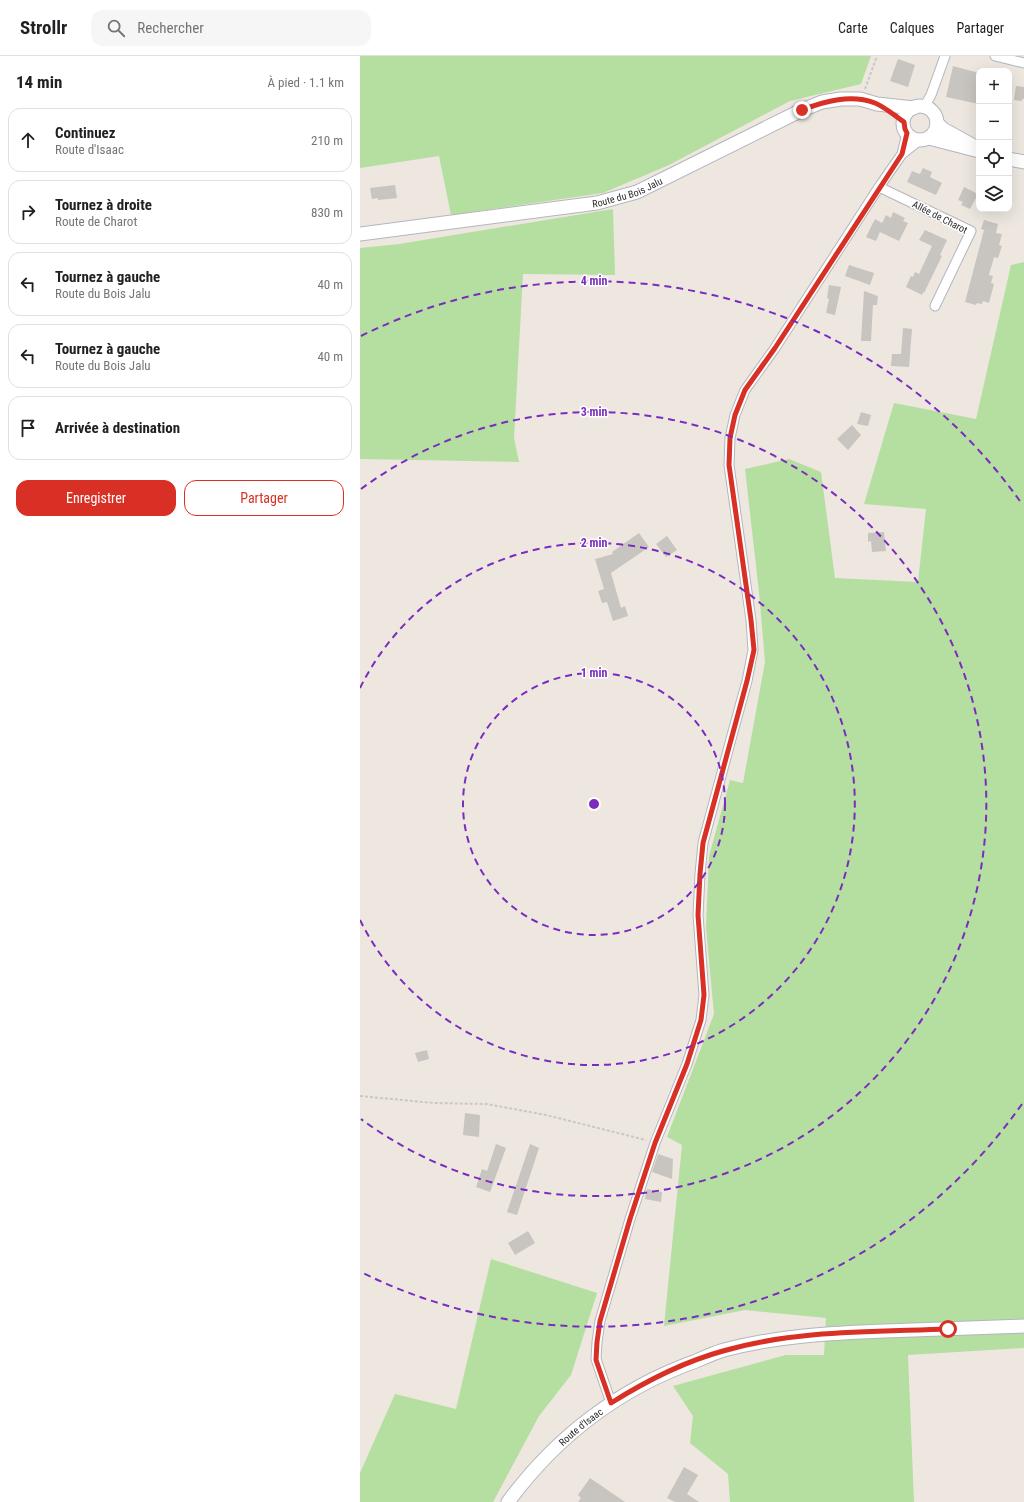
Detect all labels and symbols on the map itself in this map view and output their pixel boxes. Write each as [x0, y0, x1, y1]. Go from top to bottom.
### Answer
route end [793, 101, 811, 119]
street label: Route du Bois Jalu [591, 175, 664, 209]
street label: Allée de Charot [911, 198, 969, 236]
text: 4 min [581, 274, 607, 288]
text: 3 min [581, 405, 607, 419]
text: 2 min [581, 536, 607, 550]
text: 1 min [581, 666, 607, 680]
centre of rings [587, 797, 601, 811]
route start [939, 1320, 957, 1338]
street label: Route d'Isaac [556, 1405, 605, 1448]

